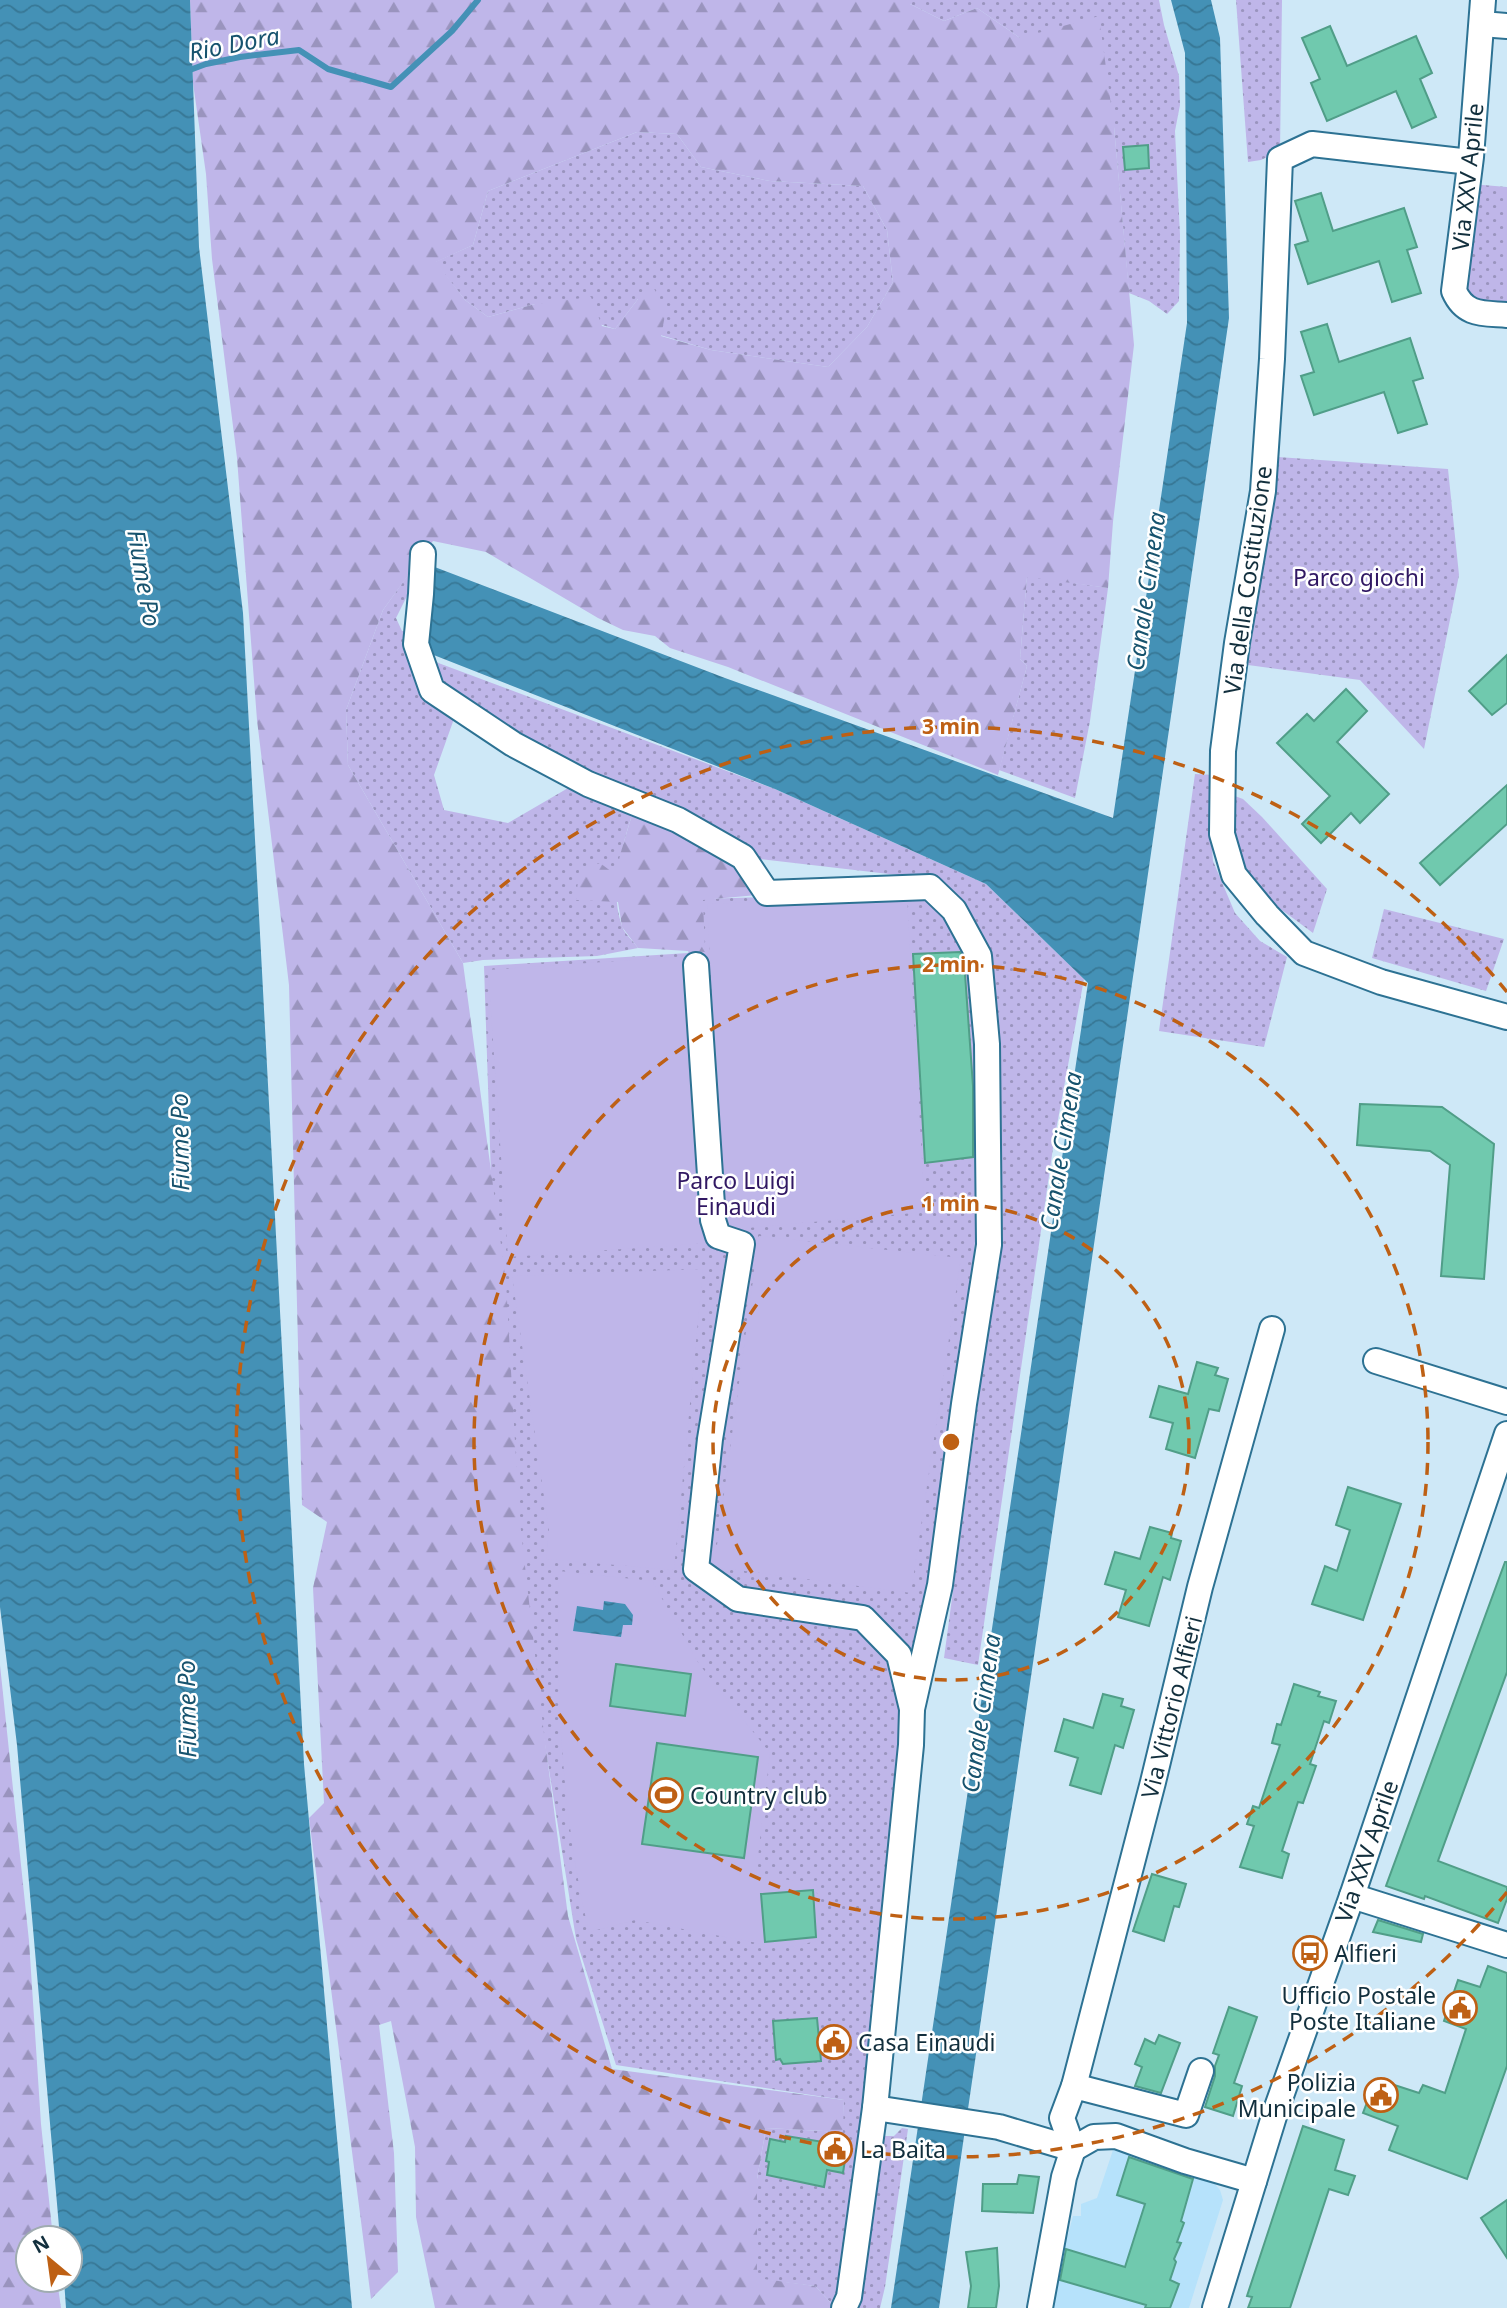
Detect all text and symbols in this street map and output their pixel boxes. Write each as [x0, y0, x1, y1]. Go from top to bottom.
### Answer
water label: Rio Dora [186, 18, 283, 68]
street label: Via XXV Aprile [1443, 101, 1491, 253]
street label: Via della Costituzione [1215, 464, 1279, 696]
water label: Canale Cimena [1117, 509, 1173, 673]
water label: Fiume Po [120, 527, 170, 629]
park label: Parco giochi [1293, 561, 1425, 593]
text: 3 min [922, 712, 980, 740]
text: 2 min [922, 950, 980, 978]
water label: Canale Cimena [1031, 1069, 1089, 1233]
water label: Fiume Po [162, 1093, 196, 1191]
park label: Parco Luigi Einaudi [676, 1164, 796, 1222]
text: 1 min [922, 1189, 980, 1217]
centre of rings [939, 1430, 963, 1454]
street label: Via Vittorio Alfieri [1133, 1612, 1209, 1802]
water label: Canale Cimena [952, 1631, 1008, 1795]
water label: Fiume Po [169, 1660, 203, 1758]
sports icon: Country club [647, 1776, 685, 1814]
street label: Via XXV Aprile [1327, 1776, 1405, 1926]
place label: Country club [690, 1779, 828, 1811]
bus stop icon: Alfieri [1291, 1934, 1329, 1972]
place label: Alfieri [1334, 1937, 1397, 1969]
place label: Ufficio Postale Poste Italiane [1282, 1979, 1436, 2037]
public building icon: Ufficio Postale Poste Italiane [1441, 1989, 1479, 2027]
public building icon: Casa Einaudi [815, 2023, 853, 2061]
place label: Casa Einaudi [858, 2026, 995, 2058]
place label: Polizia Municipale [1238, 2066, 1356, 2124]
public building icon: Polizia Municipale [1362, 2076, 1400, 2114]
public building icon: La Baita [816, 2130, 854, 2168]
place label: La Baita [860, 2133, 946, 2165]
north arrow [14, 2224, 84, 2294]
text: N [28, 2229, 54, 2259]

